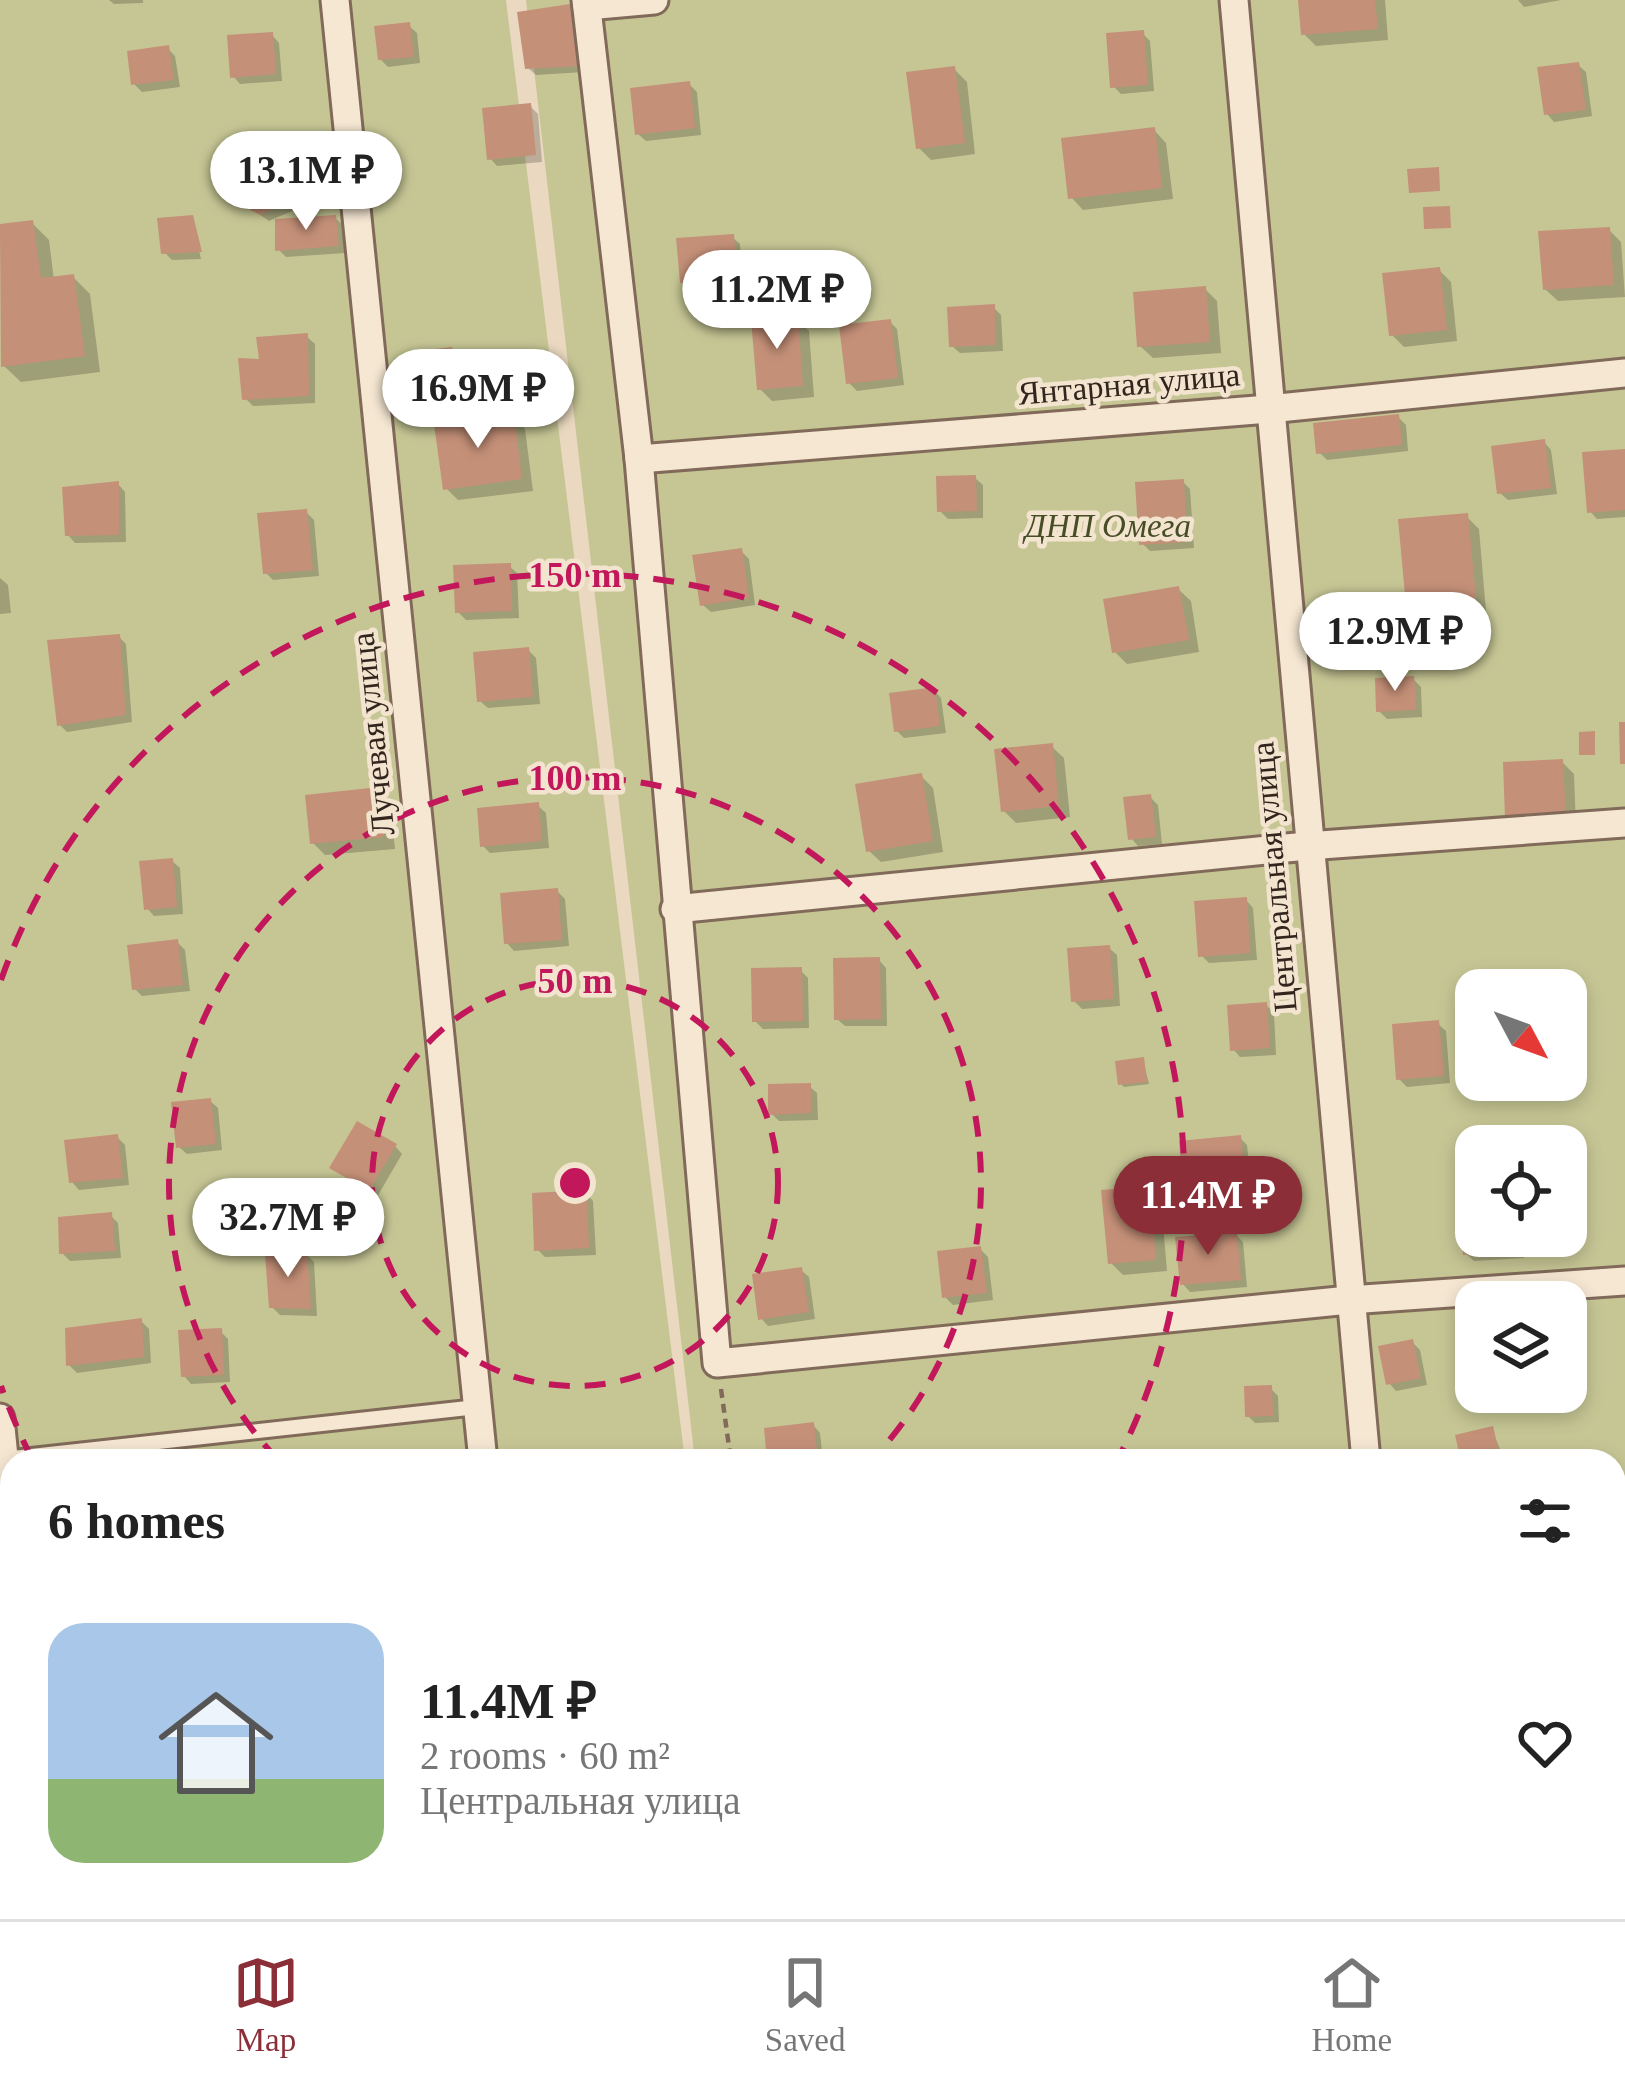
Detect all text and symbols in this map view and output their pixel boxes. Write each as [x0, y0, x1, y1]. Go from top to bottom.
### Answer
pin: 13.1M ₽ [195, 131, 417, 233]
text: 13.1M ₽ [237, 148, 375, 191]
pin: 11.2M ₽ [666, 250, 888, 352]
text: 11.2M ₽ [709, 267, 845, 310]
pin: 16.9M ₽ [367, 349, 589, 451]
street label: Янтарная улица [1016, 356, 1242, 412]
text: 16.9M ₽ [409, 366, 547, 409]
park label: ДНП Омега [1022, 508, 1191, 544]
text: 150 m [529, 555, 622, 595]
pin: 12.9M ₽ [1284, 592, 1506, 694]
text: 12.9M ₽ [1326, 609, 1464, 652]
street label: Лучевая улица [344, 630, 402, 837]
street label: Центральная улица [1244, 740, 1304, 1014]
text: 100 m [529, 758, 622, 798]
text: 50 m [538, 961, 613, 1001]
north arrow [1455, 969, 1587, 1101]
map controls [1455, 969, 1587, 1413]
button: locate [1455, 1125, 1587, 1257]
pin: 11.4M ₽ [1097, 1156, 1319, 1258]
centre of rings [554, 1162, 596, 1204]
text: 11.4M ₽ [1140, 1173, 1276, 1216]
pin: 32.7M ₽ [177, 1178, 399, 1280]
text: 32.7M ₽ [219, 1195, 357, 1238]
button: layers [1455, 1281, 1587, 1413]
icon: filters [1512, 1488, 1578, 1554]
text: 6 homes [48, 1493, 225, 1549]
icon: home [144, 1671, 288, 1815]
text: 11.4M ₽ [420, 1673, 597, 1729]
icon: heart [1512, 1710, 1578, 1776]
text: 2 rooms · 60 m² [420, 1734, 670, 1777]
text: Центральная улица [420, 1779, 740, 1822]
tab: Map [233, 1950, 299, 2059]
tab: Saved [765, 1950, 845, 2059]
tab: Home [1311, 1950, 1392, 2059]

